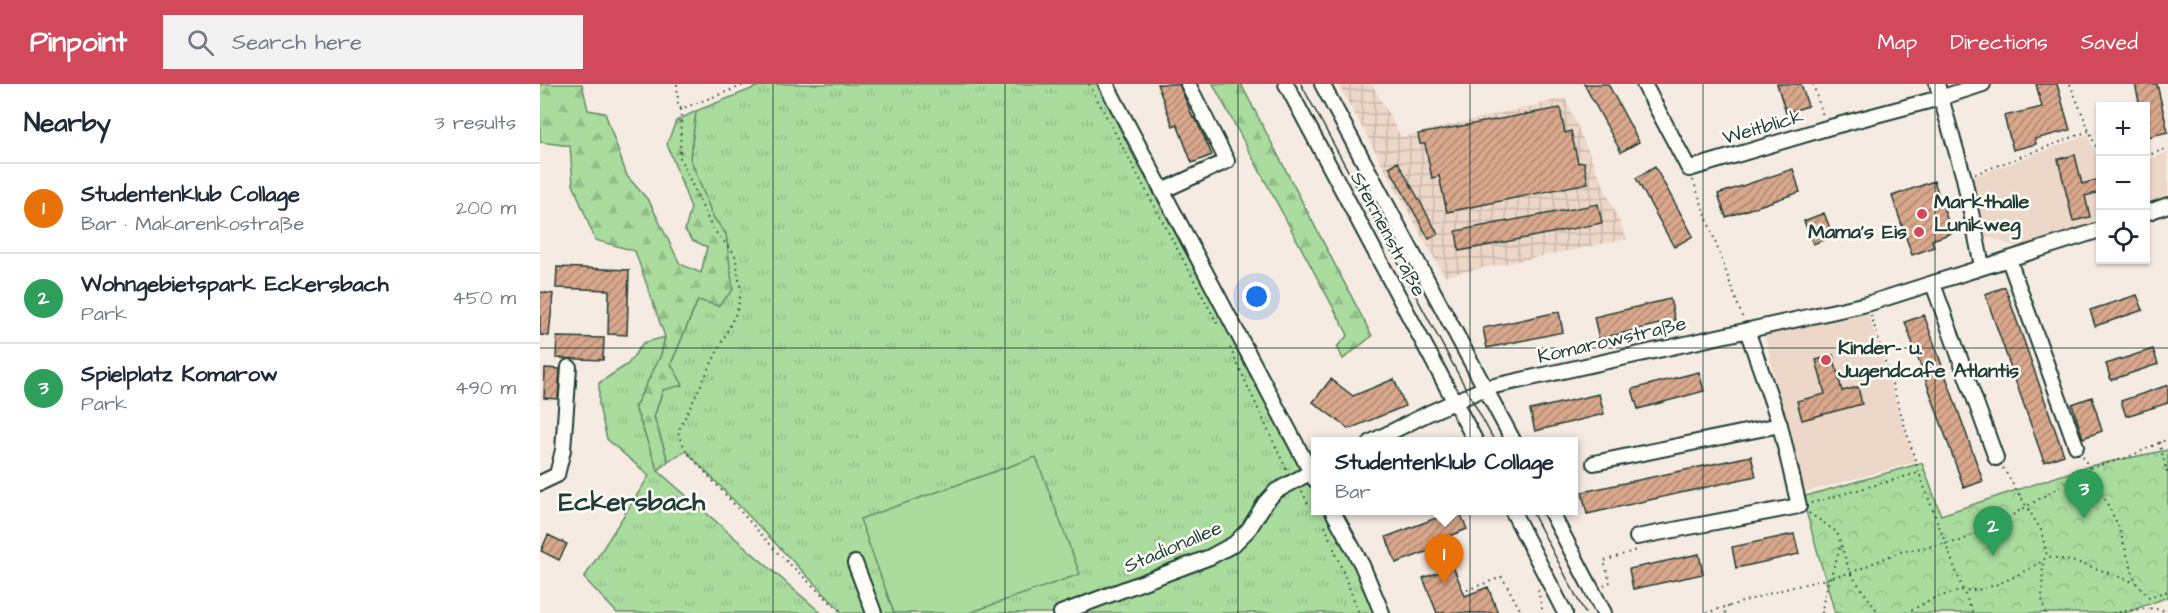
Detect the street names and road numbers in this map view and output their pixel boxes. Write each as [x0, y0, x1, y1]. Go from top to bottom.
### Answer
street label: Weitblick [1719, 102, 1807, 152]
street label: Sternenstraße [1343, 167, 1433, 302]
street label: Komarowstraße [1535, 309, 1689, 371]
street label: Stadionallee [1120, 514, 1226, 580]

